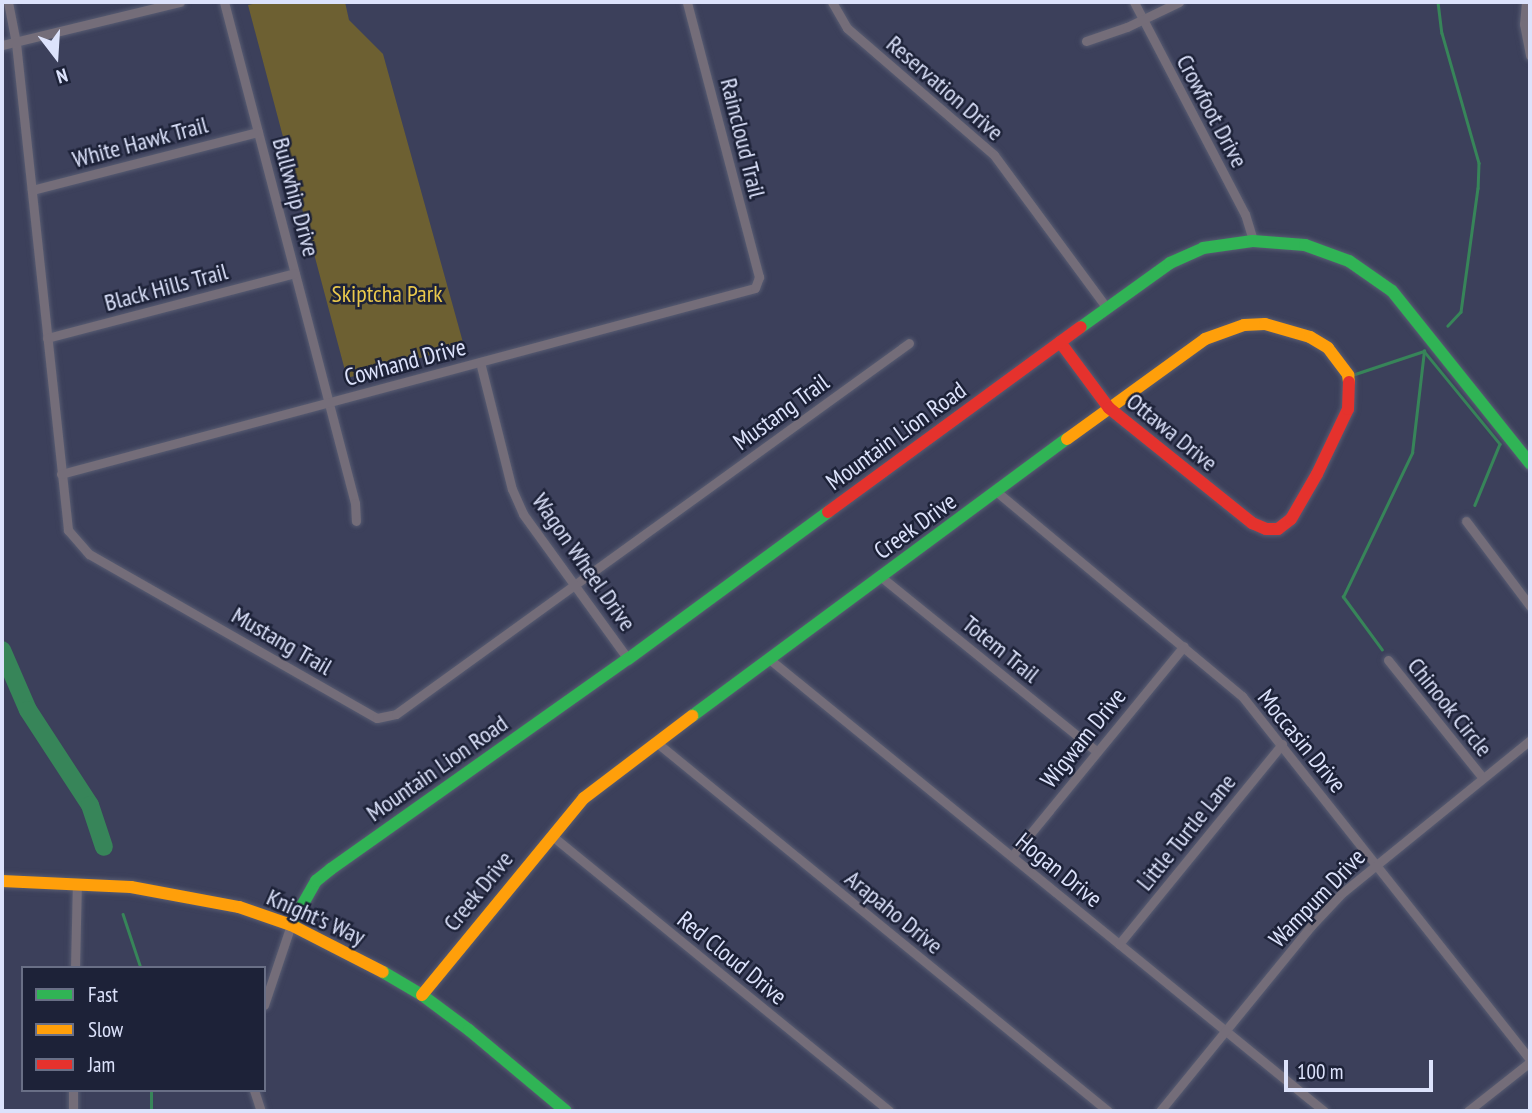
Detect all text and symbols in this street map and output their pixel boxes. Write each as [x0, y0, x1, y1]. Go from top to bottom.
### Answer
north arrow [21, 21, 91, 91]
street label: Reservation Drive [881, 29, 1009, 147]
street label: Crowfoot Drive [1170, 50, 1254, 172]
text: N [54, 63, 71, 89]
street label: Raincloud Trail [714, 75, 772, 201]
street label: White Hawk Trail [69, 110, 211, 174]
street label: Bullwhip Drive [266, 134, 326, 260]
street label: Black Hills Trail [101, 257, 231, 317]
park label: Skiptcha Park [331, 280, 443, 308]
street label: Cowhand Drive [341, 332, 469, 392]
street label: Mustang Trail [727, 368, 835, 456]
street label: Mountain Lion Road [820, 376, 972, 496]
street label: Ottawa Drive [1121, 387, 1223, 477]
street label: Creek Drive [868, 486, 962, 566]
street label: Wagon Wheel Drive [526, 487, 642, 637]
street label: Mustang Trail [226, 601, 338, 681]
street label: Totem Trail [956, 609, 1046, 689]
street label: Chinook Circle [1401, 652, 1499, 762]
street label: Wigwam Drive [1034, 682, 1132, 794]
street label: Moccasin Drive [1252, 684, 1352, 798]
street label: Mountain Lion Road [361, 709, 513, 827]
street label: Little Turtle Lane [1130, 768, 1242, 896]
street label: Hogan Drive [1010, 827, 1108, 913]
street label: Wampum Drive [1263, 843, 1371, 953]
street label: Creek Drive [437, 845, 519, 937]
street label: Arapaho Drive [839, 864, 949, 960]
street label: Knight's Way [262, 883, 370, 951]
street label: Red Cloud Drive [671, 905, 793, 1011]
legend [21, 966, 266, 1092]
text: Fast [88, 981, 118, 1008]
text: Slow [88, 1016, 123, 1043]
scale bar [1287, 1046, 1436, 1090]
text: Jam [88, 1051, 115, 1078]
text: 100 m [1297, 1058, 1343, 1085]

